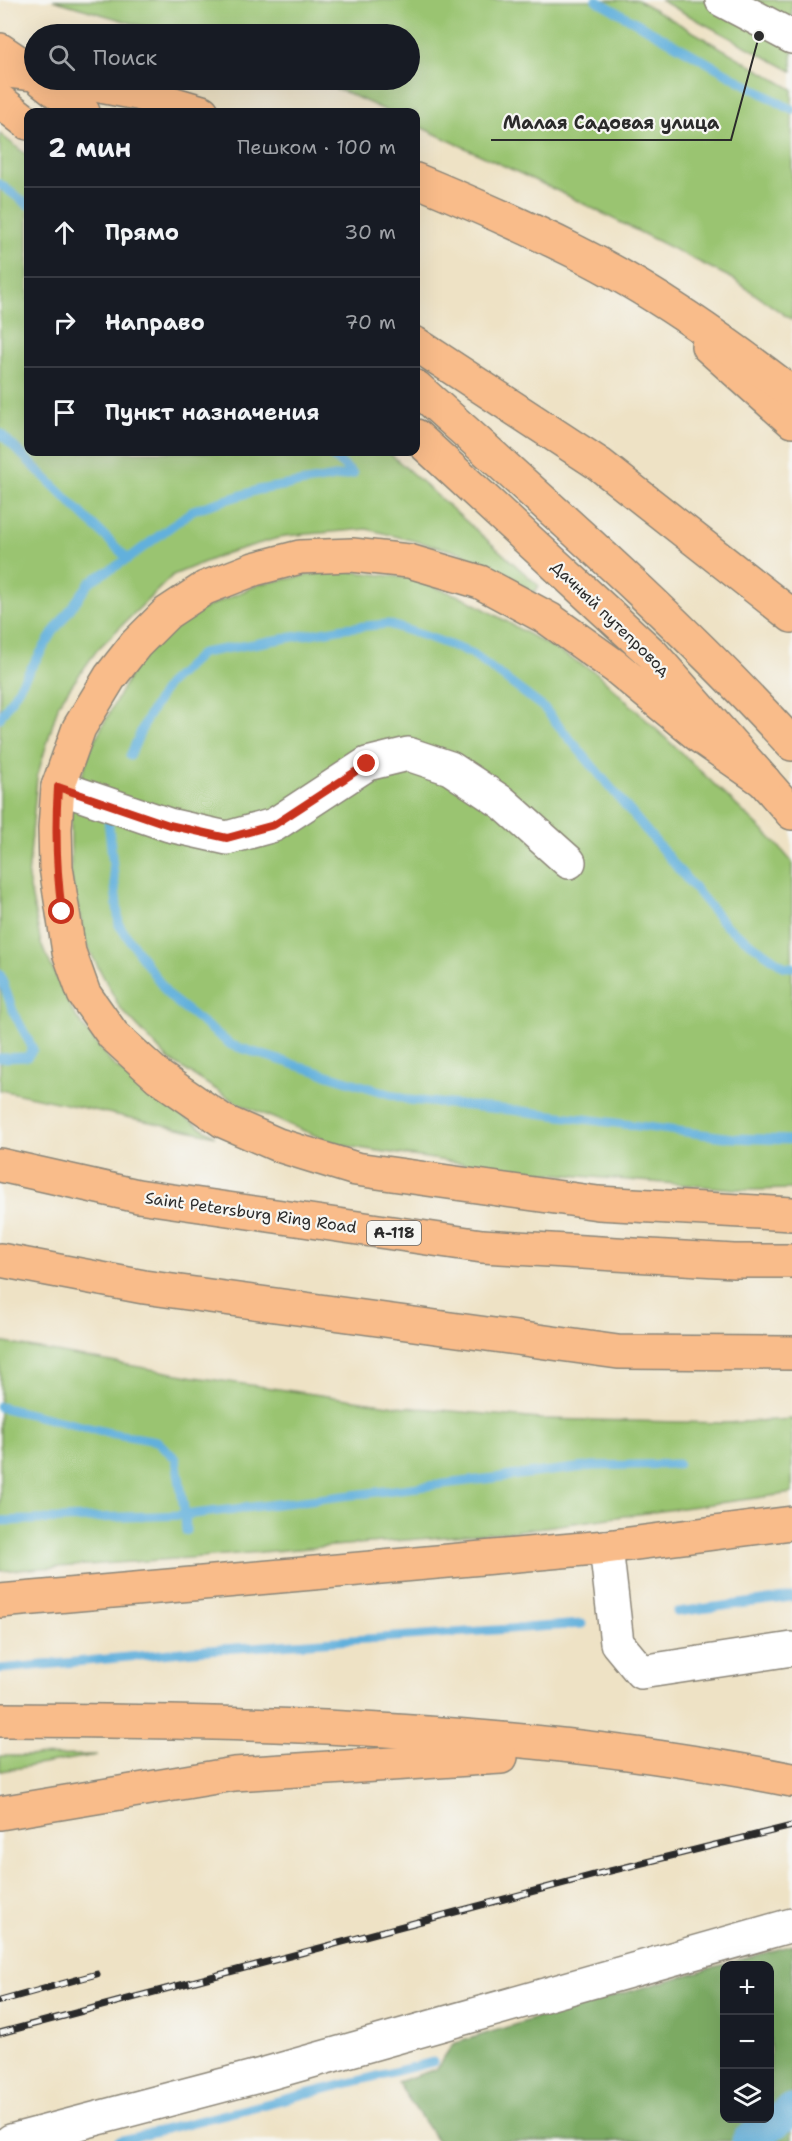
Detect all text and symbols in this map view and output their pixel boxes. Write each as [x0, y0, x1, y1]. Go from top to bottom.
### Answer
search box [24, 24, 420, 90]
icon: search [45, 41, 78, 74]
text: Поиск [93, 43, 157, 72]
callout: Малая Садовая улица [491, 104, 731, 140]
text: Малая Садовая улица [503, 111, 720, 135]
text: 2 мин [48, 130, 131, 165]
text: Пешком · 100 m [237, 134, 396, 160]
icon: ahead [48, 216, 81, 249]
text: Прямо [105, 218, 179, 247]
text: 30 m [344, 219, 396, 245]
icon: right [48, 306, 81, 339]
text: Направо [105, 308, 205, 337]
text: 70 m [344, 309, 396, 335]
icon: arrive [48, 396, 81, 429]
text: Пункт назначения [105, 398, 319, 427]
street label: Дачный путепровод [547, 556, 675, 681]
route end [353, 750, 379, 776]
route start [48, 898, 74, 924]
street label: Saint Petersburg Ring Road [144, 1187, 358, 1238]
road number: А-118 [367, 1221, 421, 1245]
map controls [720, 1961, 774, 2123]
button: + [720, 1961, 774, 2015]
button: − [720, 2015, 774, 2069]
button: layers [720, 2069, 774, 2123]

